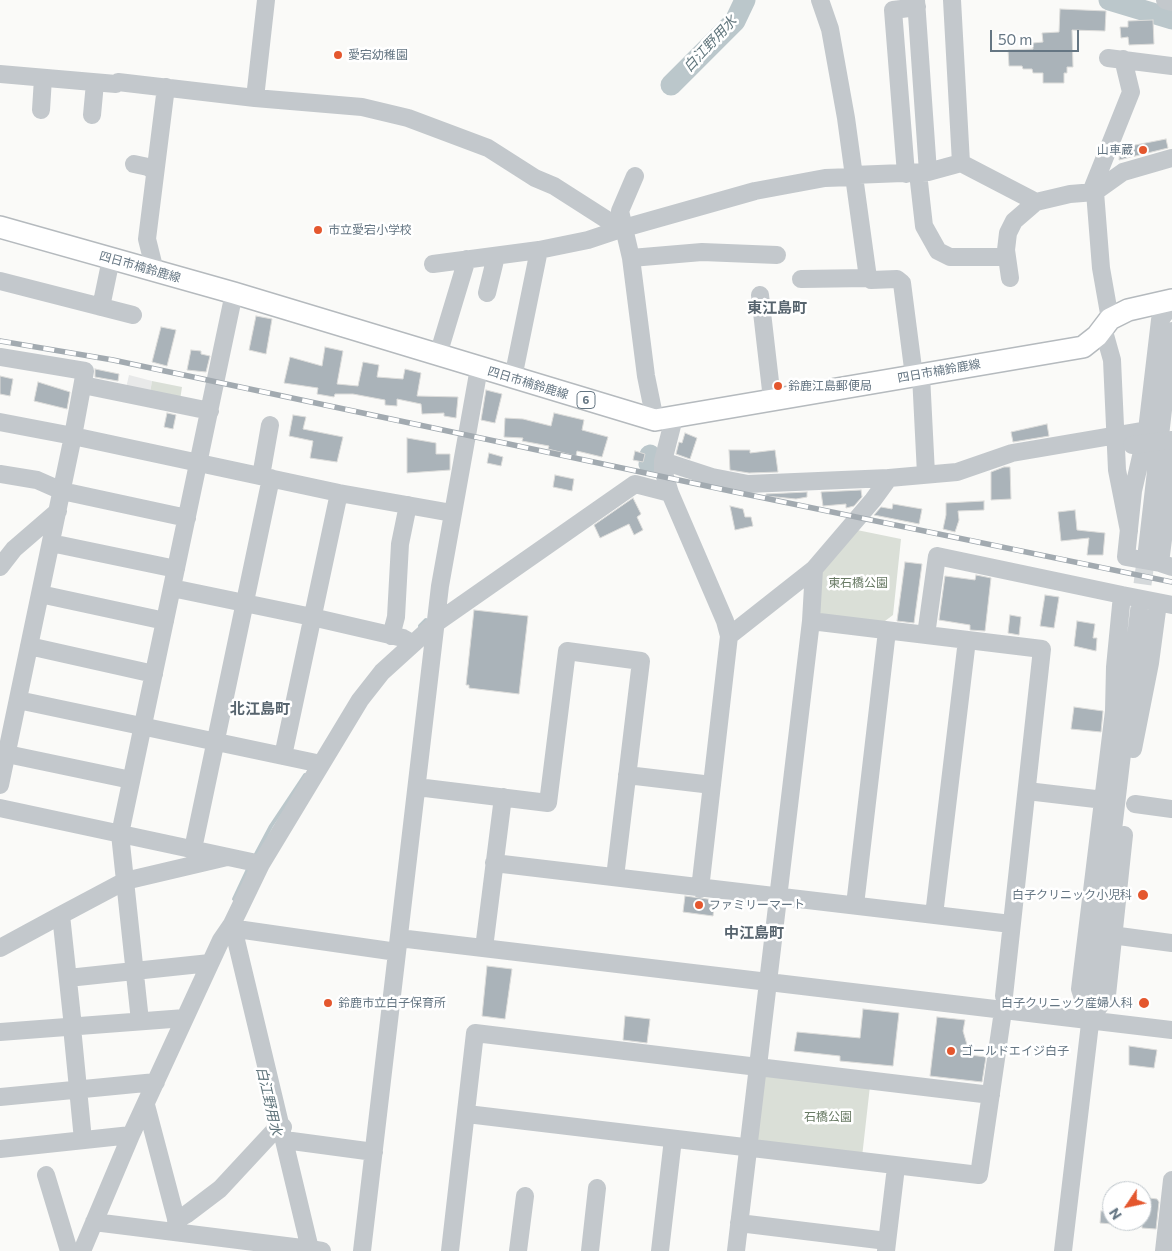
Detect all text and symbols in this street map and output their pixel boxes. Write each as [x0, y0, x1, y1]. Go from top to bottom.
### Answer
water label: 白江野用水 [680, 13, 740, 75]
scale bar [992, 20, 1081, 52]
text: 50 m [998, 30, 1032, 48]
place label: 愛宕幼稚園 [348, 48, 408, 62]
marker: 愛宕幼稚園 [332, 49, 344, 61]
place label: 山車蔵 [1097, 143, 1133, 157]
marker: 山車蔵 [1137, 144, 1149, 156]
place label: 市立愛宕小学校 [328, 223, 412, 237]
marker: 市立愛宕小学校 [312, 224, 324, 236]
street label: 四日市楠鈴鹿線 [98, 249, 182, 285]
district label: 東江島町 [747, 299, 807, 317]
street label: 四日市楠鈴鹿線 [896, 357, 982, 385]
street label: 四日市楠鈴鹿線 [486, 364, 570, 402]
place label: 鈴鹿江島郵便局 [788, 379, 872, 393]
marker: 鈴鹿江島郵便局 [772, 380, 784, 392]
road number: 6 [577, 392, 595, 408]
park label: 東石橋公園 [828, 576, 888, 590]
district label: 北江島町 [230, 700, 290, 718]
place label: 白子クリニック小児科 [1012, 888, 1132, 902]
marker: 白子クリニック小児科 [1136, 888, 1150, 902]
place label: ファミリーマート [709, 898, 805, 912]
marker: ファミリーマート [693, 899, 705, 911]
district label: 中江島町 [724, 924, 784, 942]
place label: 鈴鹿市立白子保育所 [338, 996, 446, 1010]
place label: 白子クリニック産婦人科 [1001, 996, 1133, 1010]
marker: 白子クリニック産婦人科 [1137, 996, 1151, 1010]
marker: 鈴鹿市立白子保育所 [322, 997, 334, 1009]
place label: ゴールドエイジ白子 [961, 1044, 1069, 1058]
marker: ゴールドエイジ白子 [945, 1045, 957, 1057]
water label: 白江野用水 [253, 1065, 285, 1137]
park label: 石橋公園 [804, 1110, 852, 1124]
north arrow [1102, 1181, 1152, 1231]
text: N [1105, 1205, 1125, 1223]

